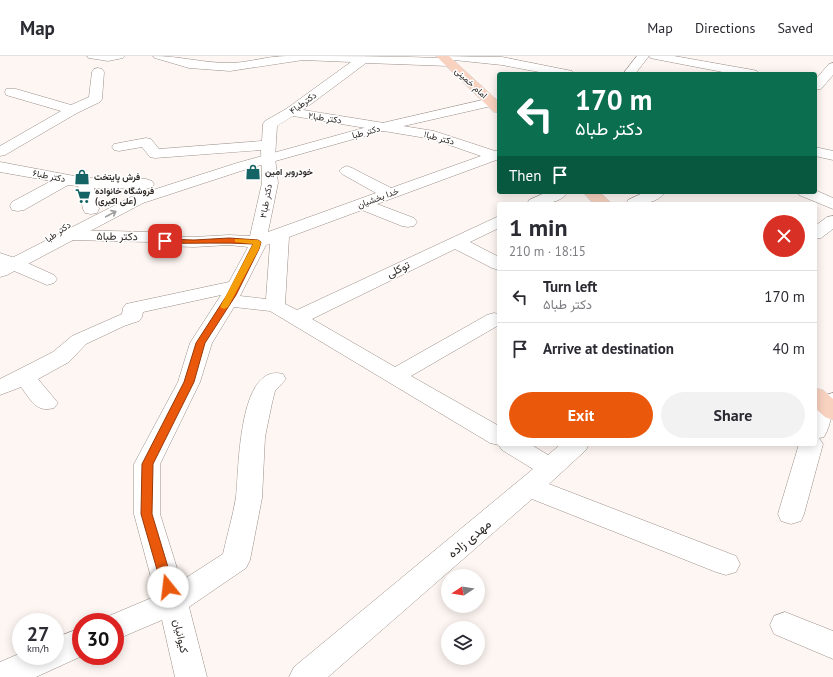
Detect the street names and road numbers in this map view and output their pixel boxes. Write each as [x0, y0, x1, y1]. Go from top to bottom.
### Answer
street label: امام خمینی [452, 65, 490, 101]
street label: دکترطبا۴ [287, 89, 319, 117]
street label: دکتر طبا۲ [308, 109, 342, 127]
street label: دکتر طبا [351, 122, 381, 142]
street label: دکتر طبا۱ [422, 128, 456, 148]
street label: دکتر طبا۶ [32, 167, 66, 185]
street label: دکتر طبا۳ [257, 183, 275, 219]
street label: خدا بخشیان [356, 185, 400, 210]
street label: دکتر طبا [43, 219, 73, 245]
street label: دکتر طبا۵ [96, 229, 138, 243]
street label: توکلی [384, 257, 412, 281]
street label: مهدی زاده [444, 515, 495, 562]
street label: کیوانیان [170, 618, 192, 654]

